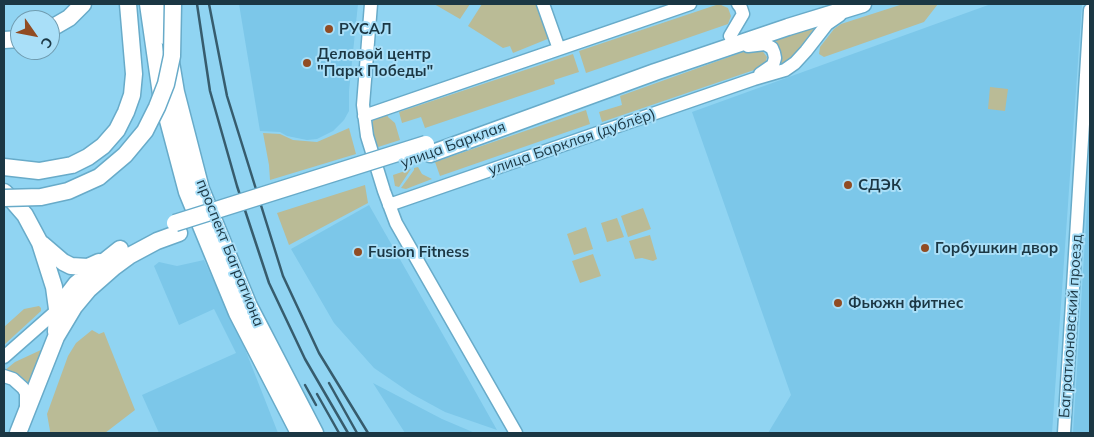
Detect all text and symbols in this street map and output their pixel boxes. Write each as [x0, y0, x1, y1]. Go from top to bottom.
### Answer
north arrow [10, 10, 60, 60]
place label: РУСАЛ [339, 20, 392, 38]
marker: РУСАЛ [323, 23, 335, 35]
text: С [37, 34, 57, 52]
place label: Деловой центр "Парк Победы" [317, 45, 433, 80]
marker: Деловой центр "Парк Победы" [301, 57, 313, 69]
street label: улица Барклая (дублёр) [486, 105, 658, 179]
street label: улица Барклая [398, 118, 508, 172]
place label: СДЭК [858, 176, 901, 194]
street label: проспект Багратиона [192, 177, 268, 329]
marker: СДЭК [842, 179, 854, 191]
street label: Багратионовский проезд [1056, 233, 1086, 419]
place label: Горбушкин двор [935, 239, 1058, 257]
marker: Горбушкин двор [919, 242, 931, 254]
place label: Fusion Fitness [368, 243, 469, 261]
marker: Fusion Fitness [352, 246, 364, 258]
place label: Фьюжн фитнес [848, 294, 964, 312]
marker: Фьюжн фитнес [832, 297, 844, 309]

